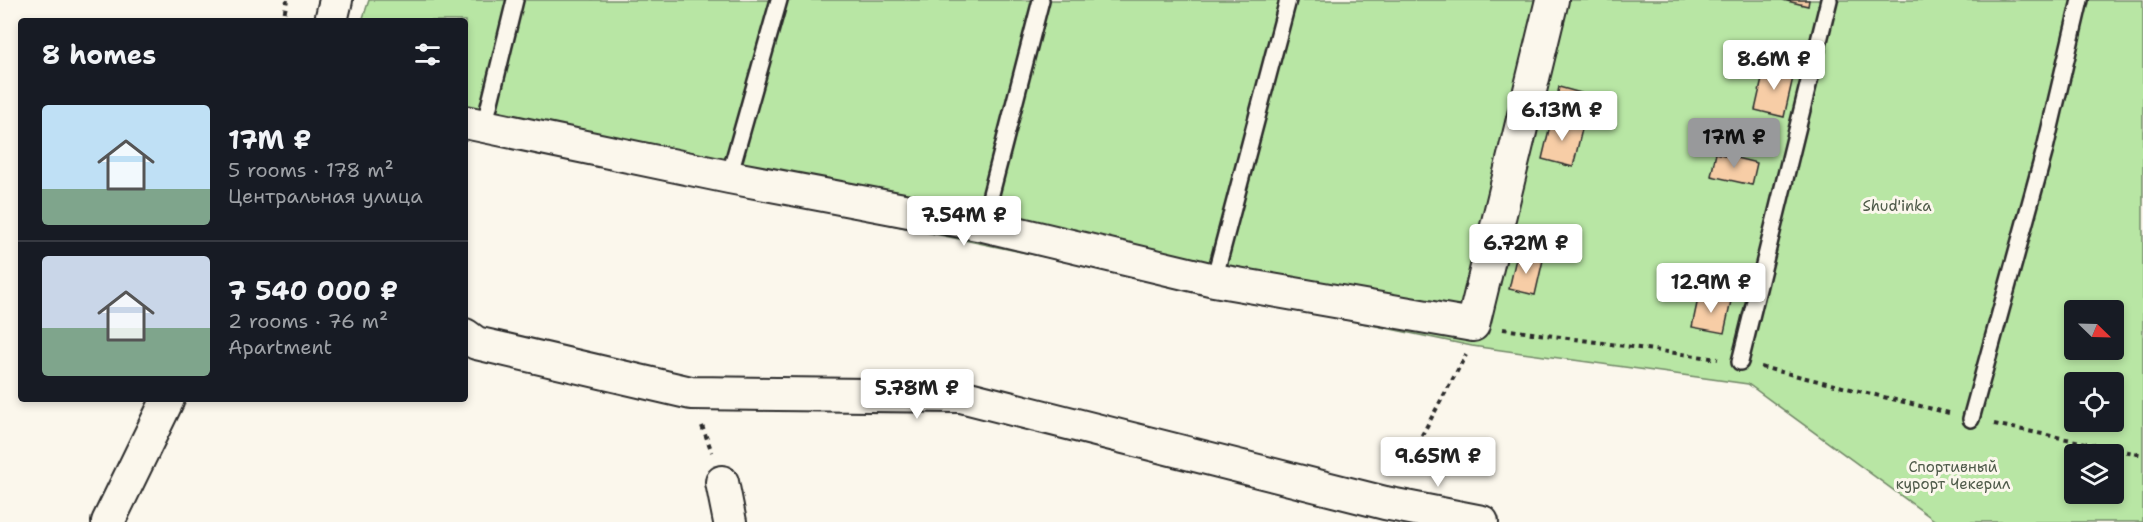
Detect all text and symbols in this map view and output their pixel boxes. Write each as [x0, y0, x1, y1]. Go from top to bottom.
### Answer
text: 8 homes [42, 37, 156, 72]
icon: filters [411, 38, 444, 71]
pin: 8.6M ₽ [1725, 40, 1823, 91]
text: 8.6M ₽ [1737, 46, 1811, 72]
pin: 6.13M ₽ [1507, 91, 1617, 142]
text: 6.13M ₽ [1521, 97, 1603, 123]
pin: 17M ₽ [1692, 118, 1776, 169]
text: 17M ₽ [228, 122, 311, 157]
text: 17M ₽ [1702, 124, 1766, 150]
icon: home [90, 129, 162, 201]
text: 5 rooms · 178 m² [228, 157, 394, 183]
text: Центральная улица [228, 183, 423, 209]
pin: 7.54M ₽ [909, 196, 1019, 247]
park label: Shud'inka [1862, 196, 1932, 216]
text: 7.54M ₽ [921, 202, 1007, 228]
pin: 6.72M ₽ [1471, 224, 1581, 275]
text: 6.72M ₽ [1483, 230, 1569, 256]
pin: 12.9M ₽ [1656, 263, 1766, 314]
text: 12.9M ₽ [1671, 269, 1751, 295]
text: 7 540 000 ₽ [228, 273, 398, 308]
icon: home [90, 280, 162, 352]
north arrow [2064, 300, 2124, 360]
map controls [2064, 300, 2124, 504]
text: 2 rooms · 76 m² [228, 308, 388, 334]
text: Apartment [228, 334, 332, 360]
pin: 5.78M ₽ [862, 369, 972, 420]
button: locate [2064, 372, 2124, 432]
text: 5.78M ₽ [875, 375, 959, 401]
pin: 9.65M ₽ [1383, 437, 1493, 488]
text: 9.65M ₽ [1395, 443, 1481, 469]
button: layers [2064, 444, 2124, 504]
park label: Спортивный курорт Чекерил [1896, 457, 2011, 494]

